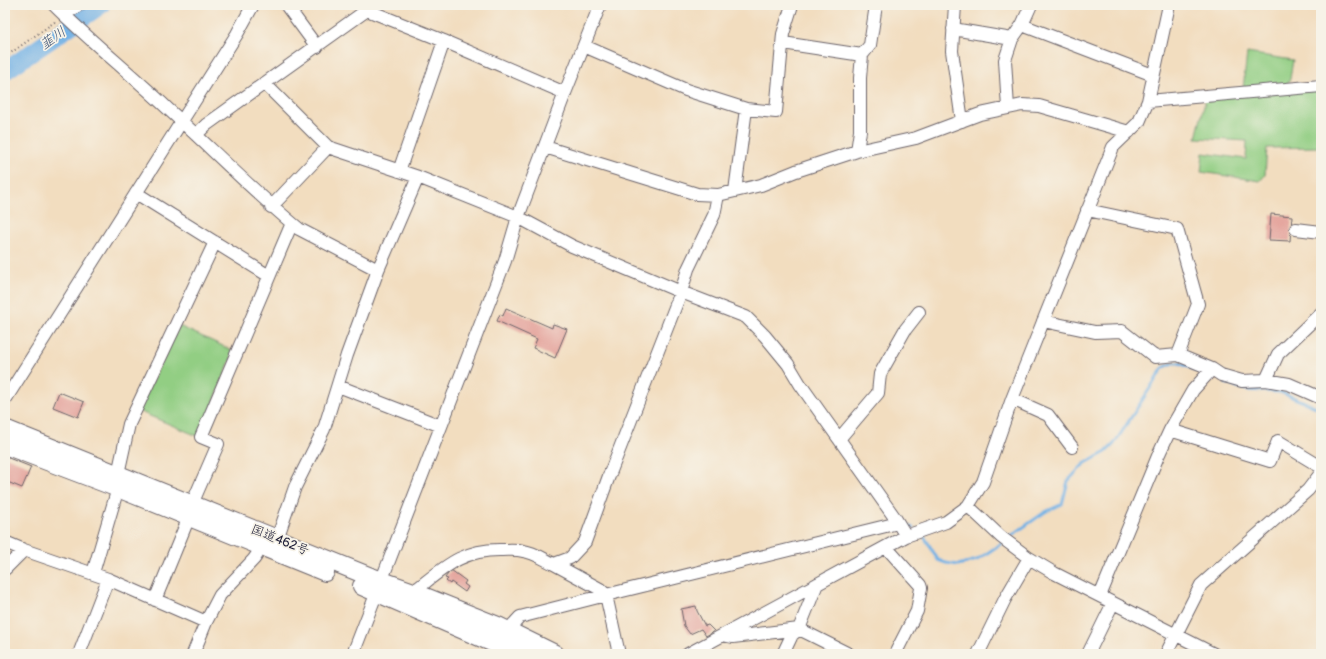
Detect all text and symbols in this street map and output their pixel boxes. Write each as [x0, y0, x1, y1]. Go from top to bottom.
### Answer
water label: 韮川 [37, 23, 69, 53]
street label: 国道462号 [249, 521, 311, 559]

